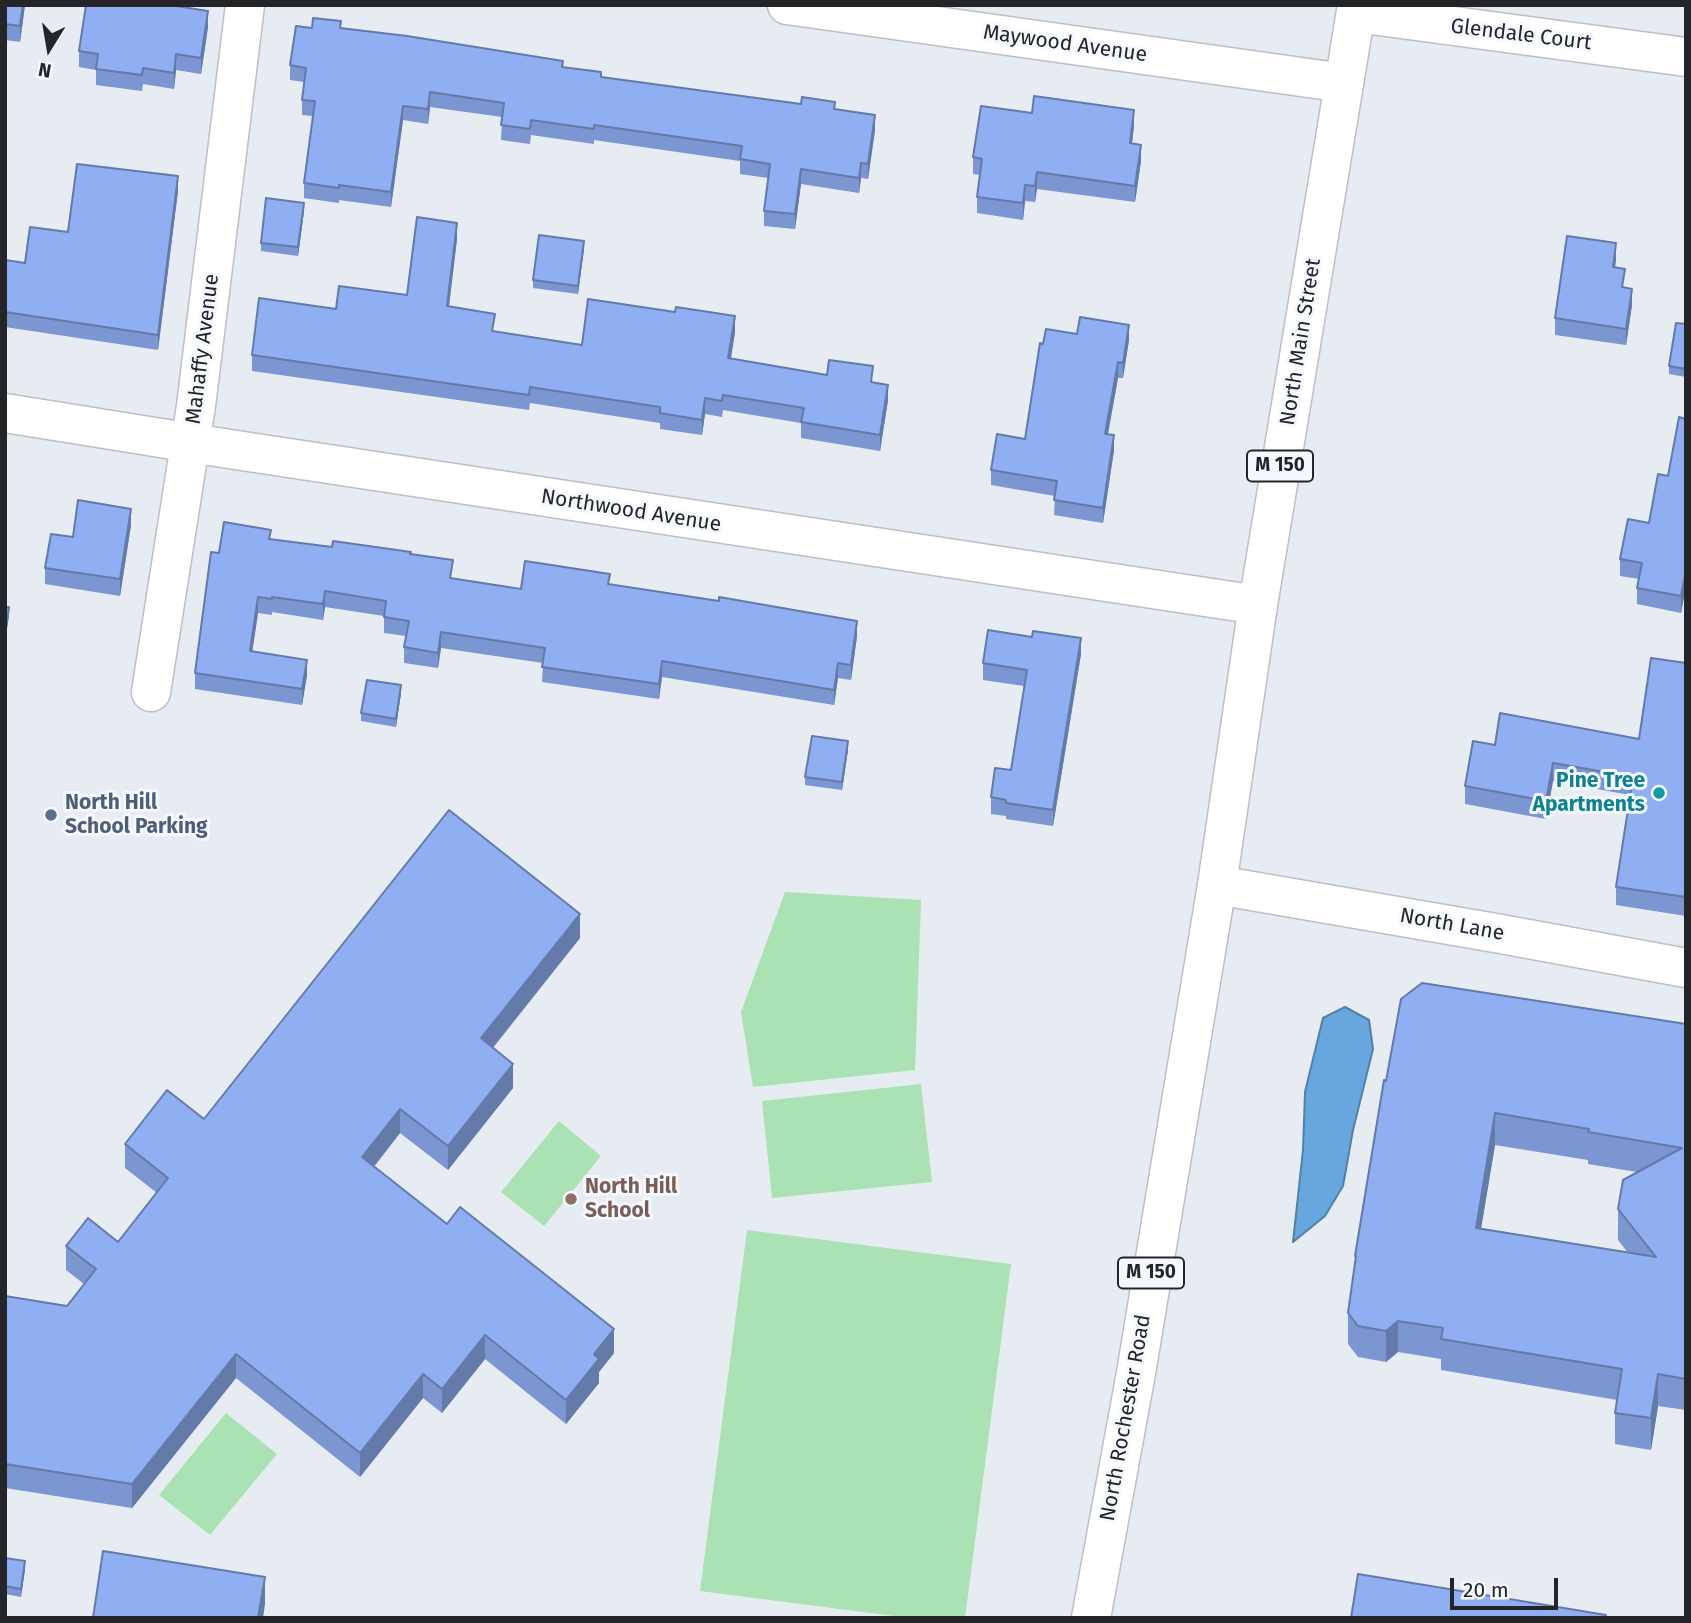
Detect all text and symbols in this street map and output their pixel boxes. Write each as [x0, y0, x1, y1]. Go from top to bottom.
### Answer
north arrow [14, 14, 84, 84]
street label: Glendale Court [1449, 14, 1593, 56]
street label: Maywood Avenue [981, 20, 1149, 68]
text: N [37, 58, 53, 83]
street label: North Main Street [1275, 257, 1327, 427]
street label: Mahaffy Avenue [181, 272, 225, 426]
road number: M 150 [1247, 450, 1313, 481]
street label: Northwood Avenue [539, 484, 723, 538]
place label: Pine Tree Apartments [1533, 768, 1645, 818]
marker: Pine Tree Apartments [1651, 785, 1667, 801]
place label: North Hill School Parking [65, 790, 208, 840]
marker: North Hill School Parking [43, 807, 59, 823]
street label: North Lane [1398, 903, 1506, 947]
place label: North Hill School [585, 1174, 677, 1224]
marker: North Hill School [563, 1191, 579, 1207]
road number: M 150 [1118, 1258, 1184, 1288]
street label: North Rochester Road [1095, 1313, 1157, 1523]
scale bar [1453, 1564, 1562, 1608]
text: 20 m [1463, 1577, 1509, 1603]

